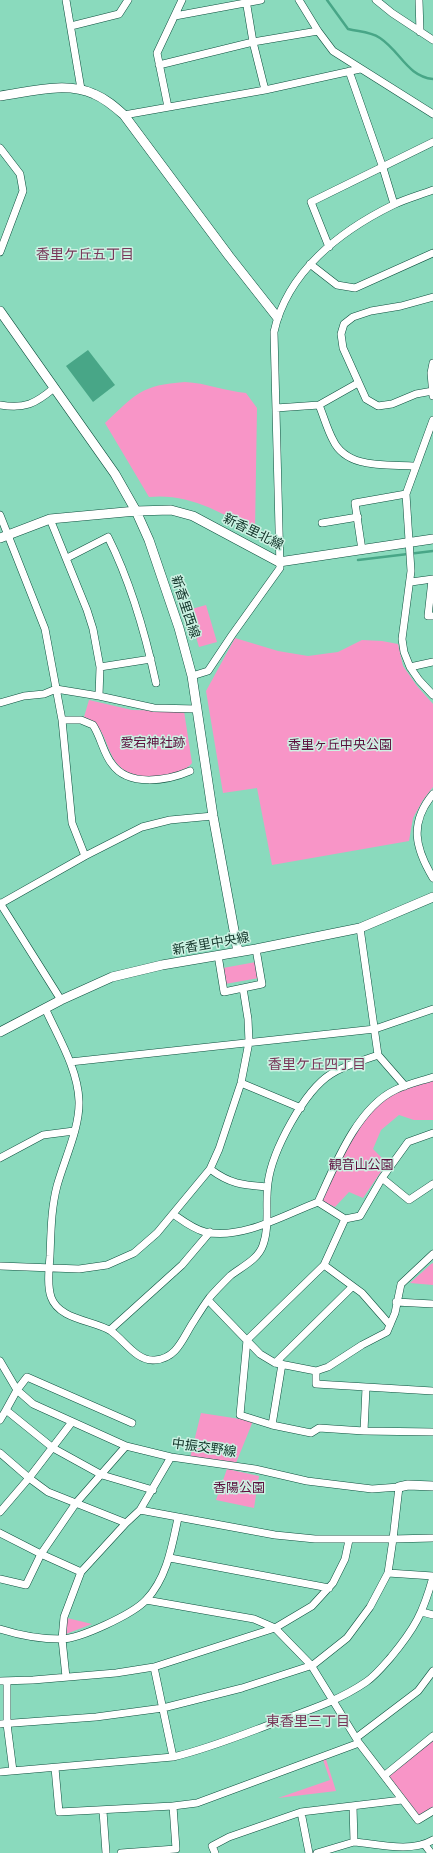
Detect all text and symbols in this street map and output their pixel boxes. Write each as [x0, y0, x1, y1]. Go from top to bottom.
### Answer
district label: 香里ケ丘五丁目 [36, 247, 134, 263]
street label: 新香里北線 [220, 511, 286, 553]
street label: 新香里西線 [168, 574, 202, 640]
park label: 愛宕神社跡 [121, 735, 185, 751]
park label: 香里ヶ丘中央公園 [288, 737, 392, 753]
street label: 新香里中央線 [171, 930, 251, 958]
district label: 香里ケ丘四丁目 [268, 1057, 366, 1073]
park label: 観音山公園 [329, 1157, 393, 1173]
street label: 中振交野線 [171, 1436, 237, 1460]
park label: 香陽公園 [213, 1480, 265, 1496]
district label: 東香里三丁目 [266, 1714, 350, 1730]

